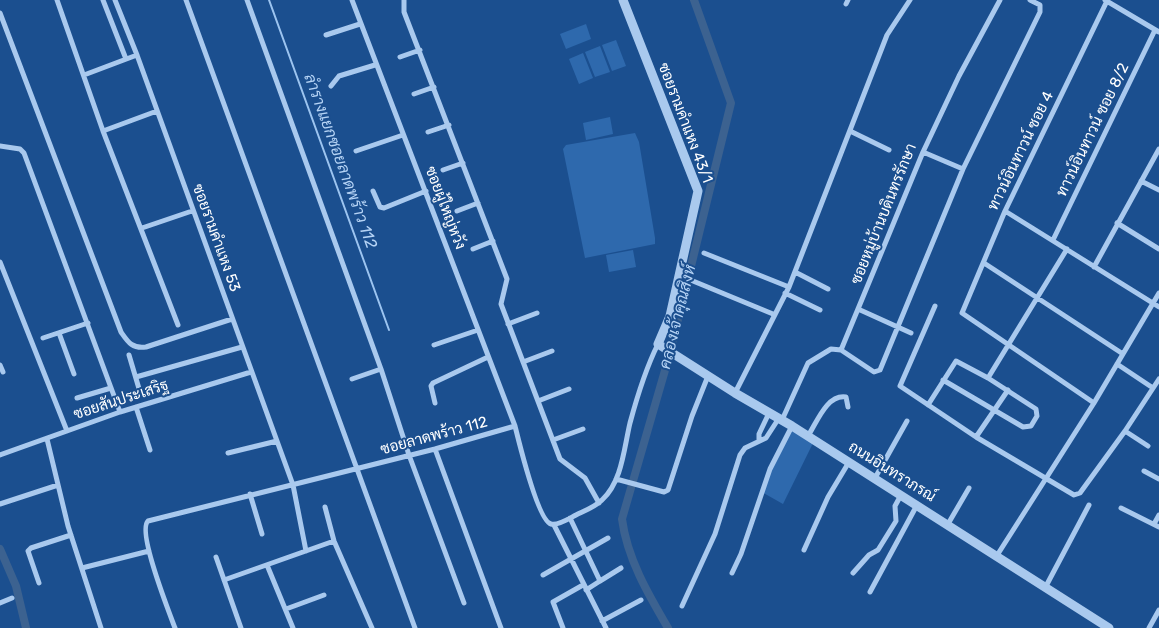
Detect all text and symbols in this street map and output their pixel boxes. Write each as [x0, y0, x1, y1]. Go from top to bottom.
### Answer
street label: ซอยรามคำแหง 43/1 [654, 60, 716, 186]
street label: ทาวน์อินทาวน์ ซอย 8/2 [1053, 60, 1133, 200]
water label: ลำรางแยกซอยลาดพร้าว 112 [299, 71, 381, 251]
street label: ทาวน์อินทาวน์ ซอย 4 [984, 88, 1058, 214]
street label: ซอยหมู่บ้านบดินทรรักษา [847, 141, 921, 287]
street label: ซอยผู้ใหญ่หวัง [421, 164, 469, 252]
street label: ซอยรามคำแหง 53 [188, 182, 244, 294]
water label: คลองเจ้าคุณสิงห์ [656, 263, 700, 371]
street label: ซอยสันประเสริฐ [71, 376, 171, 424]
street label: ซอยลาดพร้าว 112 [379, 413, 489, 459]
street label: ถนนอินทราภรณ์ [845, 438, 939, 506]

